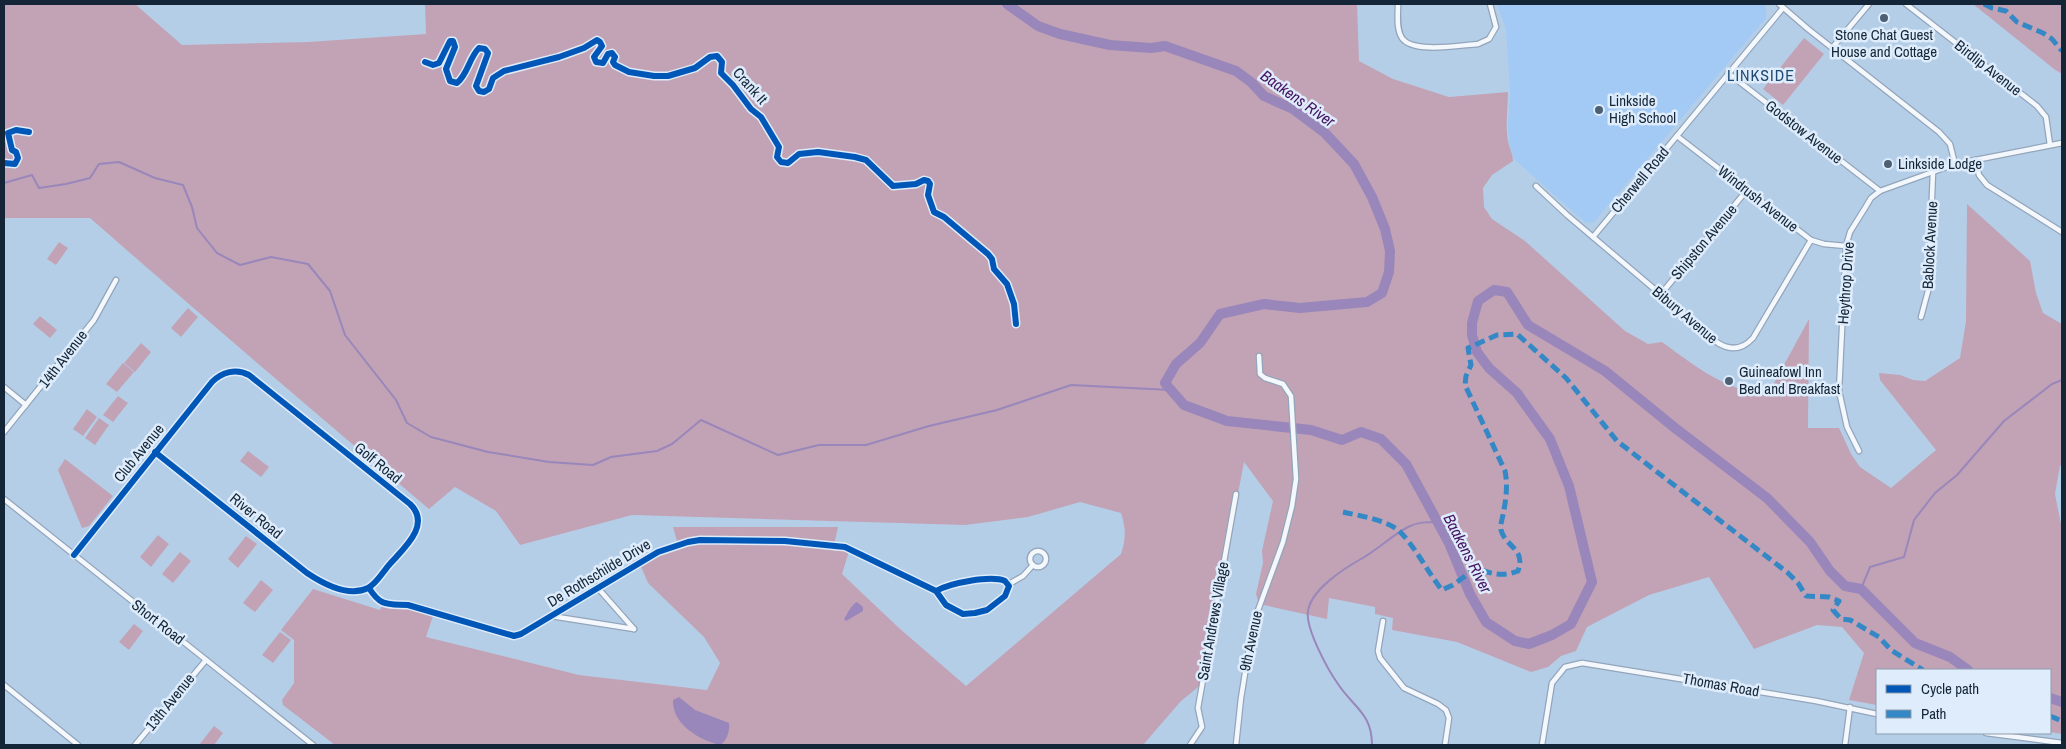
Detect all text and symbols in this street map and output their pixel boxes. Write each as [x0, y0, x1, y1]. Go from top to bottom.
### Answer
marker: Stone Chat Guest House and Cottage [1878, 12, 1890, 24]
place label: Stone Chat Guest House and Cottage [1831, 24, 1937, 62]
street label: Birdlip Avenue [1950, 35, 2026, 101]
street label: Crank It [728, 63, 773, 109]
water label: Baakens River [1256, 64, 1340, 132]
district label: LINKSIDE [1727, 64, 1795, 86]
place label: Linkside High School [1609, 90, 1676, 128]
street label: Godstow Avenue [1761, 95, 1847, 169]
marker: Linkside High School [1593, 104, 1605, 116]
street label: Cherwell Road [1606, 142, 1674, 217]
place label: Linkside Lodge [1898, 153, 1982, 174]
marker: Linkside Lodge [1882, 158, 1894, 170]
street label: Windrush Avenue [1714, 161, 1803, 237]
street label: Shipston Avenue [1666, 199, 1742, 284]
street label: Bablock Avenue [1917, 200, 1942, 289]
street label: Heythrop Drive [1832, 241, 1859, 325]
street label: Bibury Avenue [1648, 281, 1723, 348]
street label: 14th Avenue [33, 325, 92, 392]
place label: Guineafowl Inn Bed and Breakfast [1739, 361, 1841, 399]
marker: Guineafowl Inn Bed and Breakfast [1723, 375, 1735, 387]
street label: Club Avenue [109, 419, 169, 486]
street label: Golf Road [350, 437, 406, 488]
street label: River Road [226, 488, 287, 543]
water label: Baakens River [1439, 510, 1498, 597]
street label: De Rothschilde Drive [543, 533, 654, 612]
street label: Saint Andrews Village [1192, 560, 1233, 682]
street label: Short Road [127, 594, 189, 649]
street label: 9th Avenue [1234, 609, 1267, 673]
street label: Thomas Road [1681, 667, 1761, 702]
street label: 13th Avenue [140, 668, 199, 735]
legend [1876, 669, 2051, 734]
text: Cycle path [1921, 678, 1979, 699]
text: Path [1921, 703, 1946, 724]

